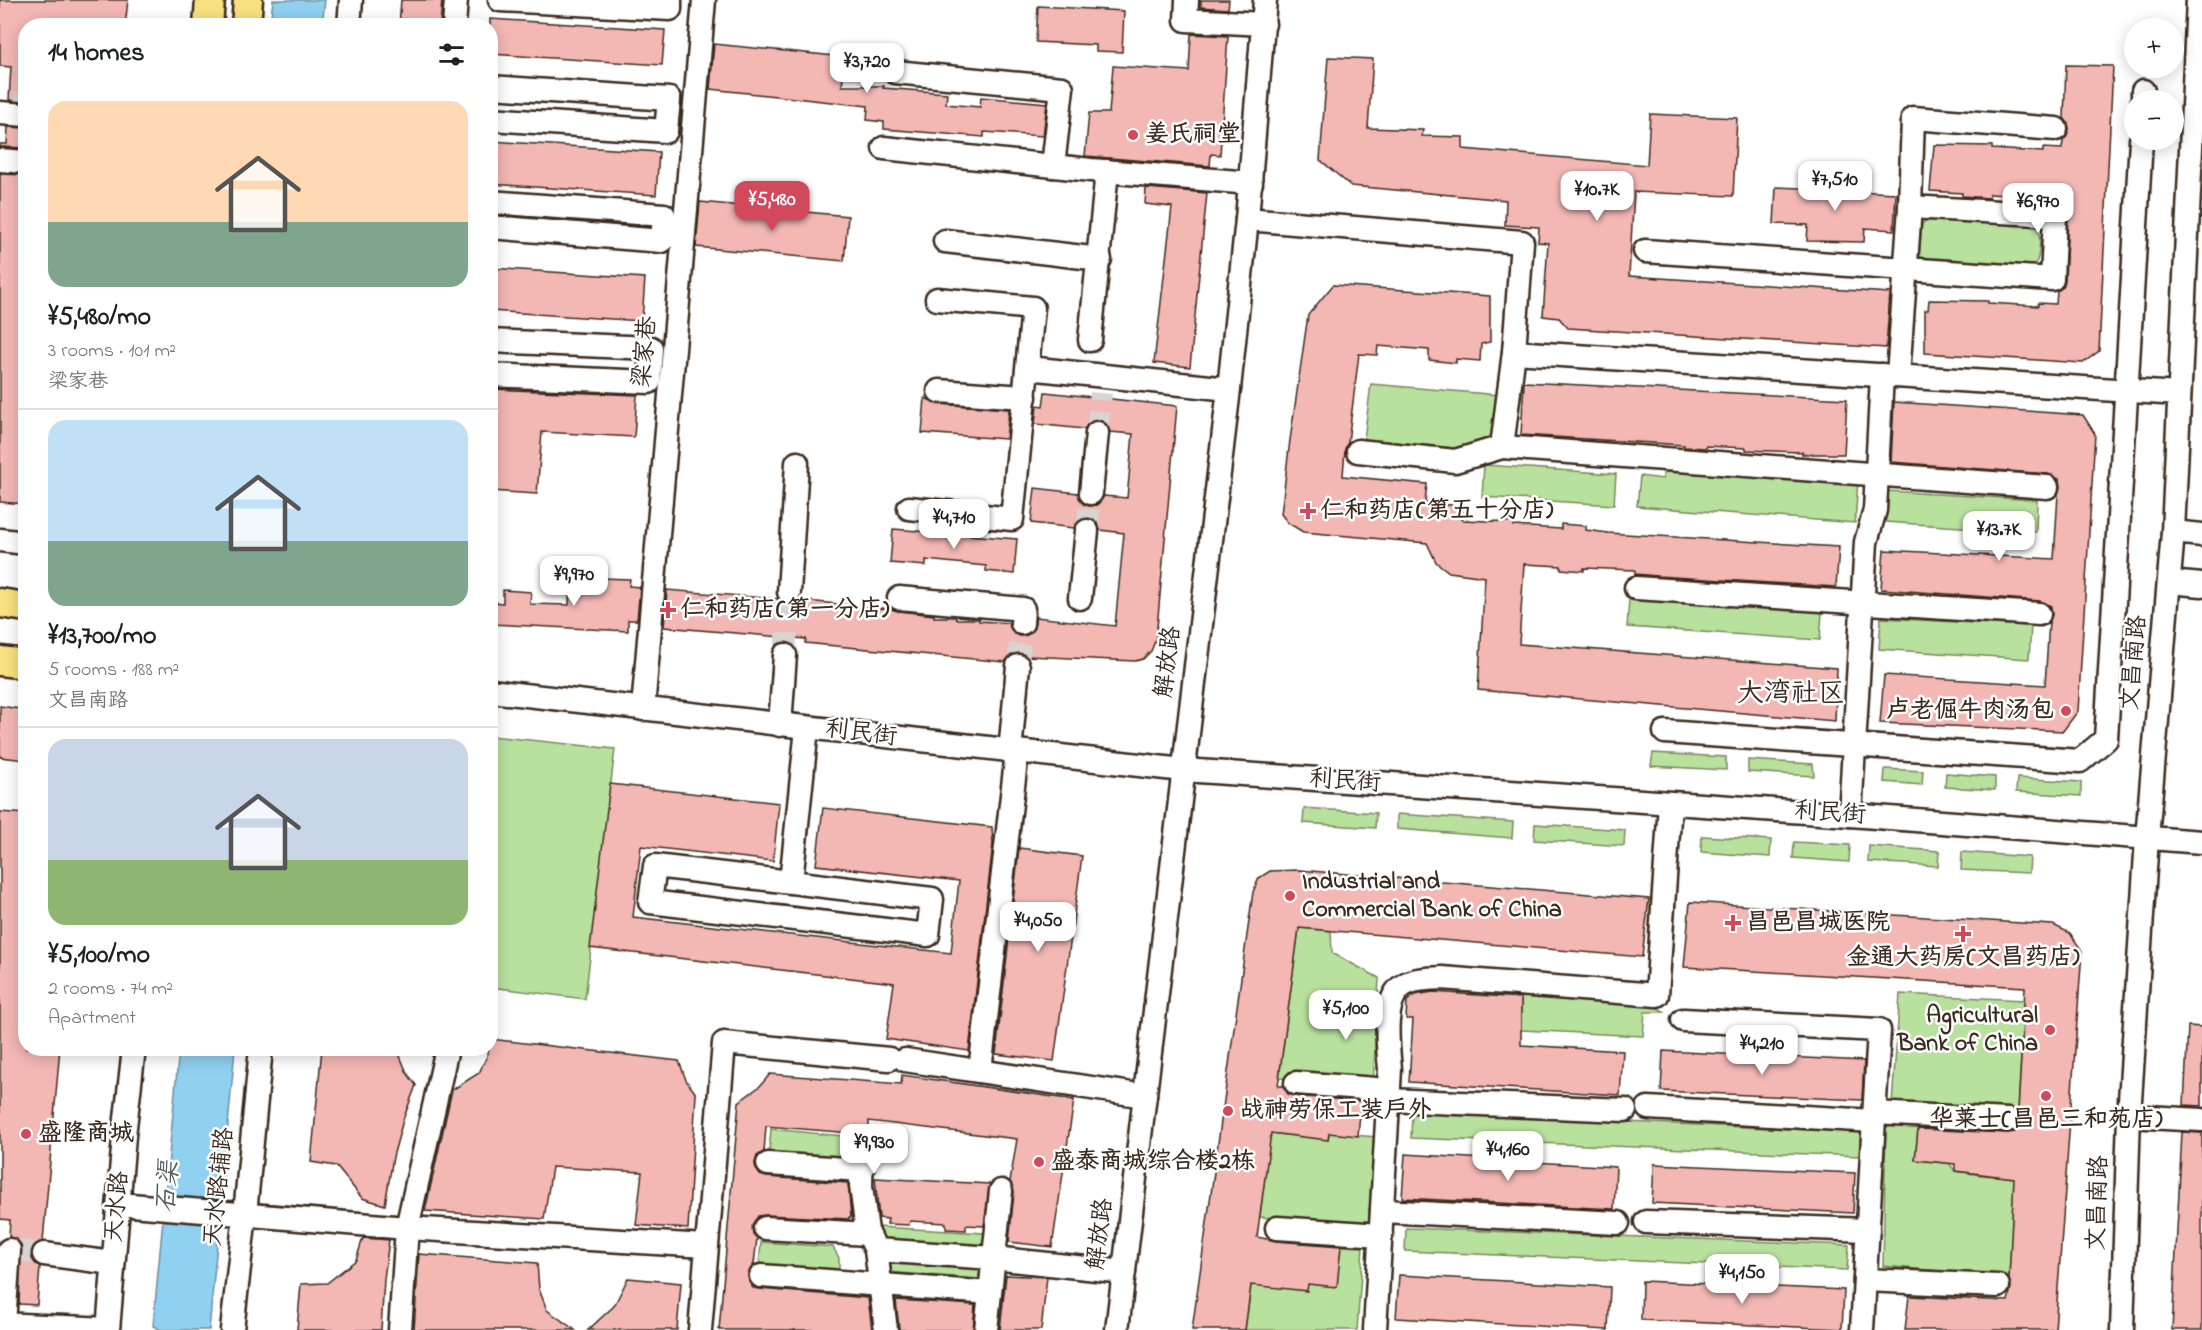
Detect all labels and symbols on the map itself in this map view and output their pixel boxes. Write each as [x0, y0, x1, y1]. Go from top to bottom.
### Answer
pin: ¥3,720 [818, 43, 916, 94]
place label: 姜氏祠堂 [1145, 118, 1241, 153]
marker: 姜氏祠堂 [1126, 128, 1140, 142]
pin: ¥7,510 [1786, 161, 1884, 212]
pin: ¥10.7K [1548, 171, 1646, 222]
pin: ¥5,480 [723, 181, 821, 232]
pin: ¥6,970 [1989, 183, 2087, 234]
street label: 梁家巷 [625, 315, 667, 389]
place label: 仁和药店(第五十分店) [1320, 494, 1553, 529]
pin: ¥4,710 [905, 499, 1003, 550]
marker: 仁和药店(第五十分店) [1301, 504, 1315, 518]
pin: ¥13.7K [1950, 511, 2048, 562]
pin: ¥9,970 [525, 556, 623, 607]
place label: 仁和药店(第一分店) [680, 593, 889, 628]
marker: 仁和药店(第一分店) [661, 603, 675, 617]
street label: 文昌南路 [2113, 614, 2157, 712]
street label: 解放路 [1147, 624, 1191, 700]
district label: 大湾社区 [1737, 675, 1845, 714]
place label: 卢老倔牛肉汤包 [1886, 694, 2054, 729]
marker: 卢老倔牛肉汤包 [2059, 704, 2073, 718]
street label: 利民街 [823, 712, 899, 756]
street label: 利民街 [1308, 762, 1382, 802]
street label: 利民街 [1793, 794, 1867, 834]
place label: Industrial and Commercial Bank of China [1302, 865, 1562, 928]
marker: Industrial and Commercial Bank of China [1283, 889, 1297, 903]
pin: ¥4,050 [989, 902, 1087, 953]
place label: 昌邑昌城医院 [1746, 906, 1890, 941]
marker: 昌邑昌城医院 [1724, 914, 1742, 932]
marker: 金通大药房(文昌药店) [1956, 927, 1970, 941]
place label: 金通大药房(文昌药店) [1846, 941, 2080, 976]
pin: ¥5,100 [1297, 990, 1395, 1041]
place label: Agricultural Bank of China [1896, 999, 2038, 1062]
marker: Agricultural Bank of China [2043, 1023, 2057, 1037]
pin: ¥4,210 [1713, 1025, 1811, 1076]
marker: 华莱士(昌邑三和苑店) [2039, 1089, 2053, 1103]
place label: 战神劳保工装户外 [1240, 1094, 1432, 1129]
place label: 华莱士(昌邑三和苑店) [1929, 1103, 2163, 1138]
marker: 战神劳保工装户外 [1221, 1104, 1235, 1118]
place label: 盛隆商城 [38, 1117, 134, 1152]
pin: ¥9,930 [825, 1124, 923, 1175]
street label: 天水路辅路 [196, 1125, 244, 1249]
marker: 盛隆商城 [19, 1127, 33, 1141]
pin: ¥4,160 [1459, 1131, 1557, 1182]
place label: 盛泰商城综合楼2栋 [1051, 1145, 1255, 1180]
street label: 文昌南路 [2080, 1154, 2118, 1252]
marker: 盛泰商城综合楼2栋 [1032, 1155, 1046, 1169]
water label: 石渠 [148, 1157, 190, 1215]
street label: 天水路 [97, 1170, 139, 1244]
street label: 解放路 [1079, 1196, 1123, 1272]
pin: ¥4,150 [1693, 1254, 1791, 1305]

